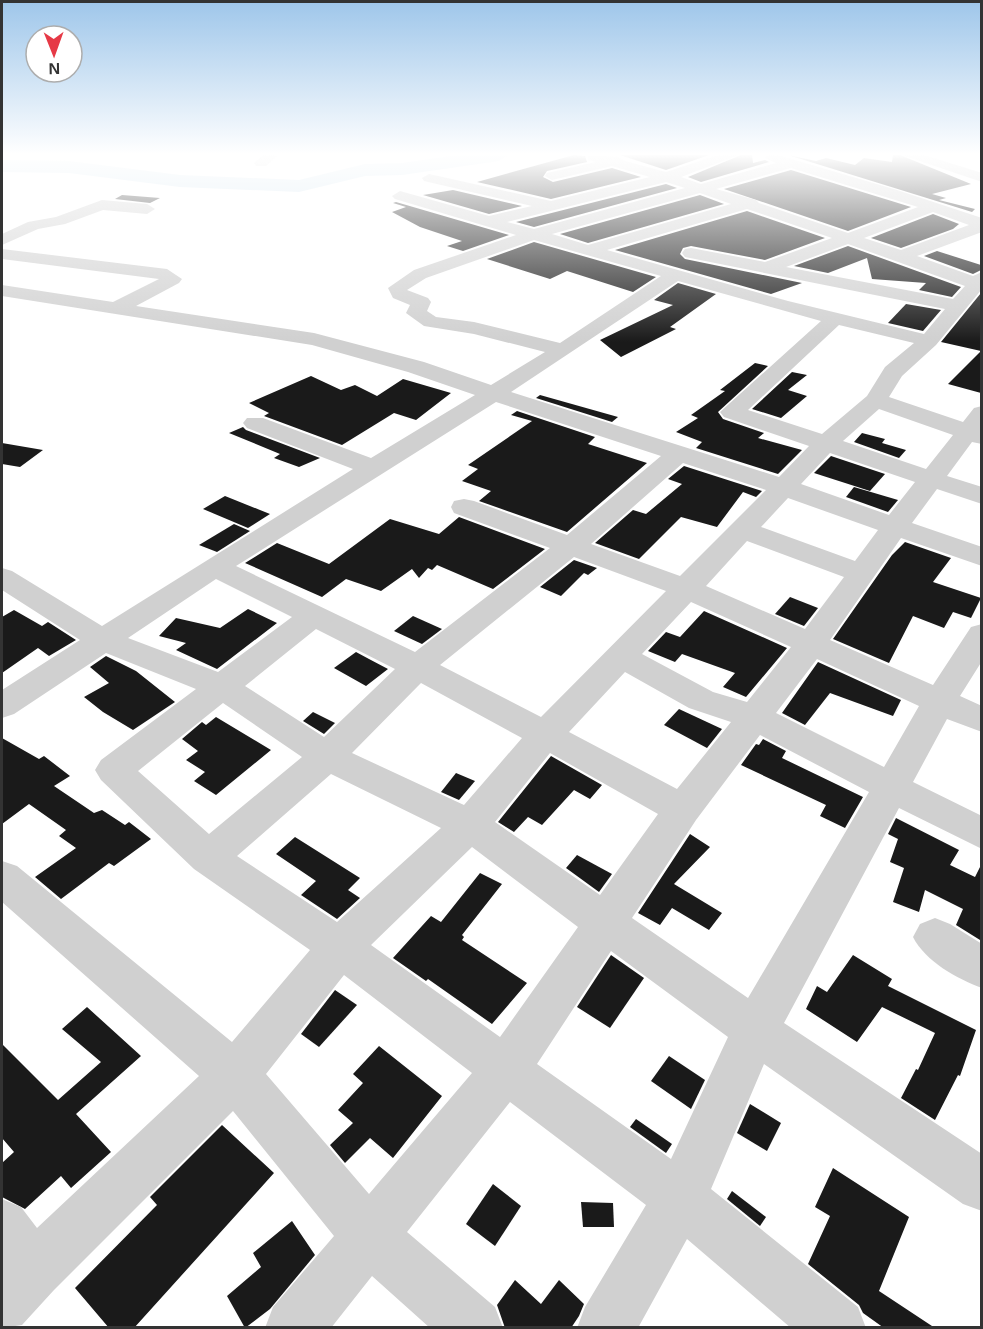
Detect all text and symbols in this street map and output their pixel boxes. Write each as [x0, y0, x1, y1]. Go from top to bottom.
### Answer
north arrow [24, 24, 84, 84]
text: N [48, 60, 60, 77]

